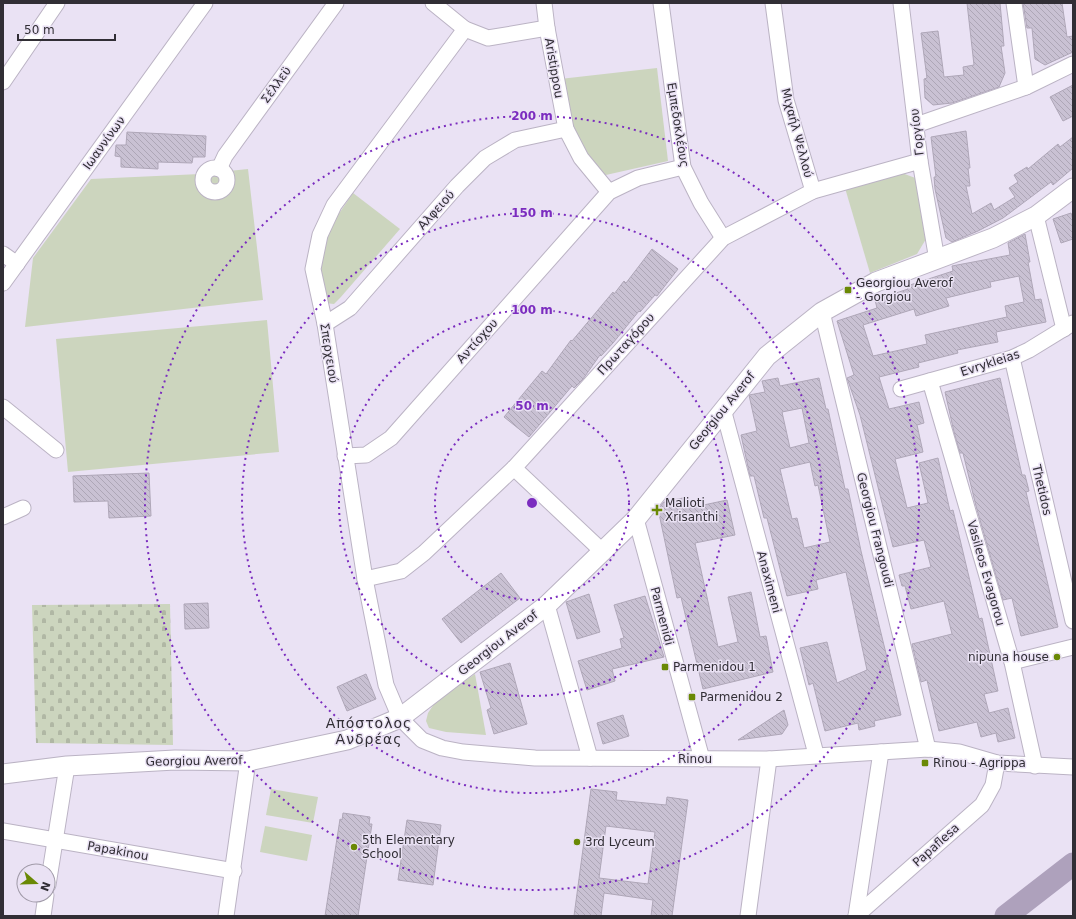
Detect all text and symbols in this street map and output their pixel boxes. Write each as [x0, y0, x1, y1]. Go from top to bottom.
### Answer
scale bar [18, 16, 115, 42]
text: 50 m [24, 23, 55, 37]
street label: Aristippou [542, 37, 566, 99]
street label: Σέλλεϋ [258, 64, 294, 106]
street label: Εμπεδοκλέους [664, 82, 692, 168]
street label: Μιχαήλ Ψελλού [778, 87, 816, 179]
street label: Γοργίου [907, 108, 927, 156]
text: 200 m [511, 109, 553, 123]
street label: Ιωαννίνων [80, 113, 128, 172]
street label: Αλφειού [415, 187, 457, 233]
text: 150 m [511, 206, 553, 220]
place label: Georgiou Averof - Gorgiou [856, 276, 953, 304]
marker: Georgiou Averof - Gorgiou [843, 285, 853, 295]
text: 100 m [511, 303, 553, 317]
street label: Πρωταγόρου [595, 310, 657, 378]
street label: Αντίοχου [453, 316, 501, 366]
street label: Σπερχειού [317, 322, 341, 384]
street label: Evrykleias [959, 347, 1021, 379]
street label: Georgiou Averof [686, 368, 758, 453]
text: 50 m [515, 399, 549, 413]
street label: Thetidos [1029, 462, 1055, 517]
street label: Georgiou Frangoudi [854, 471, 896, 589]
centre of rings [525, 496, 539, 510]
place label: Malioti Xrisanthi [665, 496, 718, 524]
marker: Malioti Xrisanthi [652, 505, 662, 515]
street label: Vasileos Evagorou [964, 519, 1008, 627]
street label: Anaximeni [754, 549, 784, 615]
street label: Parmenidi [648, 585, 676, 647]
street label: Georgiou Averof [456, 607, 541, 678]
place label: nipuna house [968, 650, 1049, 664]
marker: nipuna house [1052, 652, 1062, 662]
place label: Parmenidou 1 [673, 660, 756, 674]
marker: Parmenidou 1 [660, 662, 670, 672]
place label: Parmenidou 2 [700, 690, 783, 704]
marker: Parmenidou 2 [687, 692, 697, 702]
district label: Απόστολος Ανδρέας [326, 715, 412, 747]
street label: Rinou [678, 752, 712, 766]
street label: Georgiou Averof [146, 753, 243, 769]
place label: Rinou - Agrippa [933, 756, 1026, 770]
marker: Rinou - Agrippa [920, 758, 930, 768]
street label: Papaflesa [910, 821, 962, 869]
place label: 5th Elementary School [362, 833, 455, 861]
place label: 3rd Lyceum [585, 835, 655, 849]
marker: 3rd Lyceum [572, 837, 582, 847]
street label: Papakinou [86, 839, 150, 863]
marker: 5th Elementary School [349, 842, 359, 852]
north arrow [16, 863, 56, 903]
text: N [37, 880, 53, 893]

